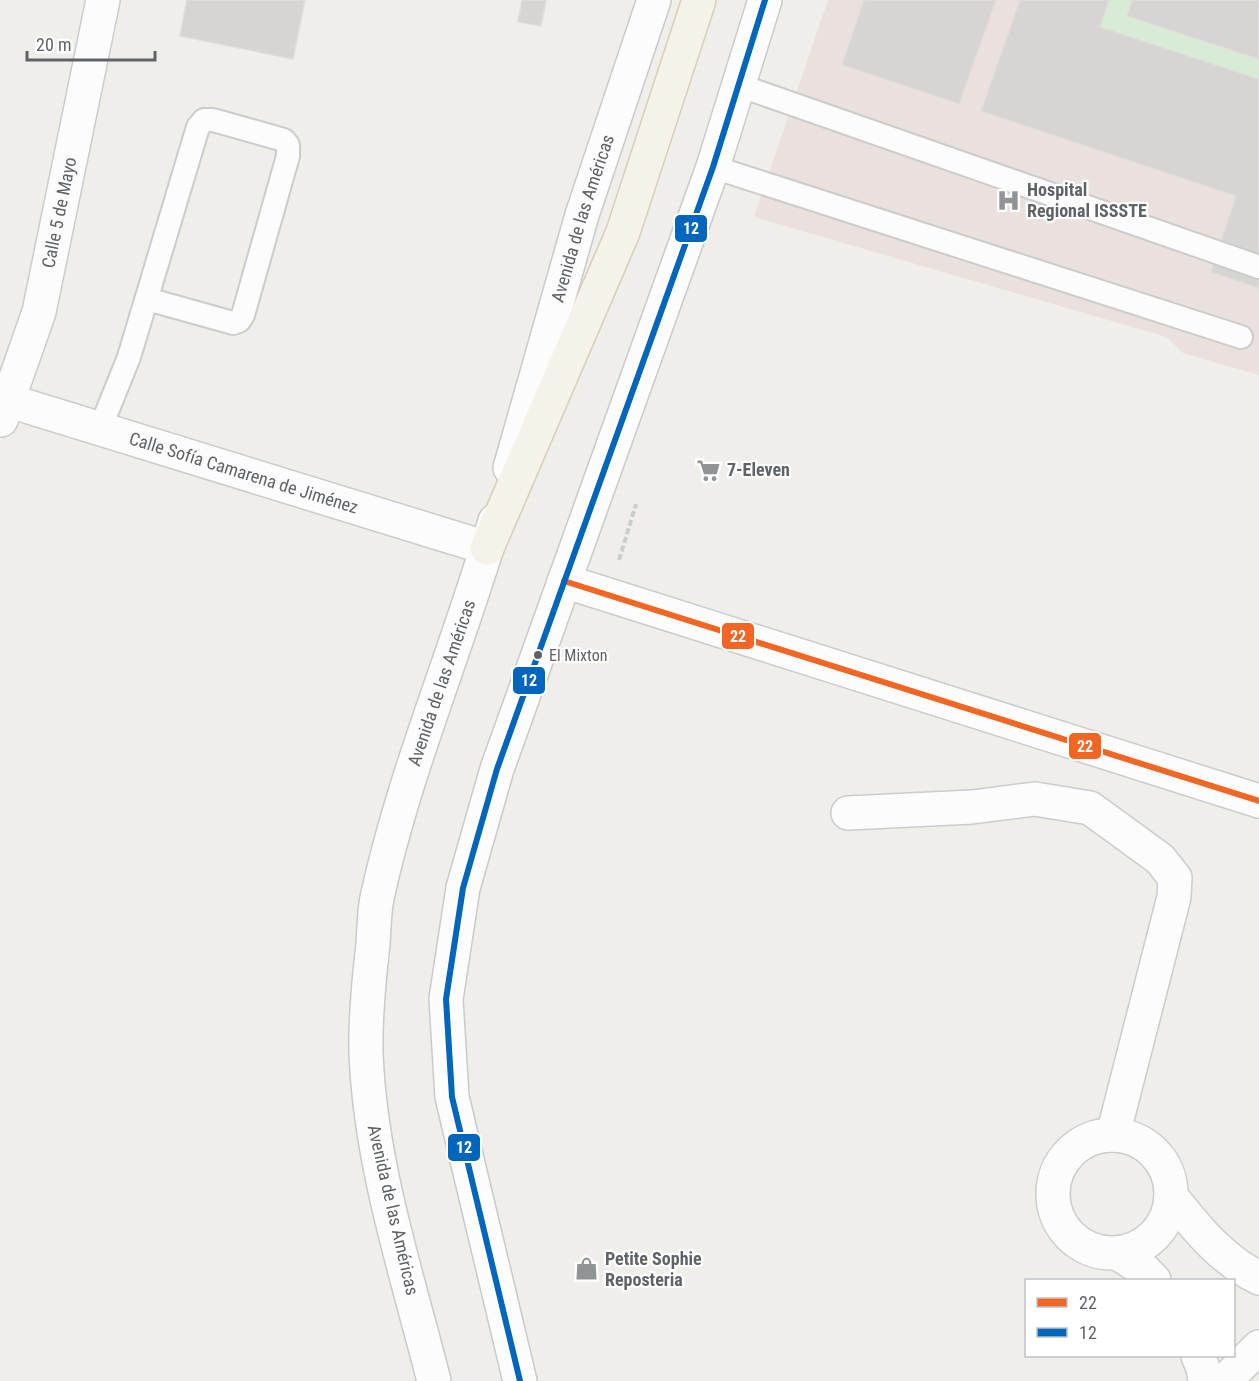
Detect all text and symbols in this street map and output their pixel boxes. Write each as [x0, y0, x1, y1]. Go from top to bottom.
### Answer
scale bar [27, 24, 154, 62]
text: 20 m [36, 34, 71, 55]
street label: Avenida de las Américas [547, 132, 618, 305]
street label: Calle 5 de Mayo [37, 155, 81, 270]
place label: Hospital Regional ISSSTE [1027, 179, 1147, 221]
hospital icon: Hospital Regional ISSSTE [996, 187, 1022, 213]
line badge: 12 [674, 214, 708, 243]
text: 12 [683, 219, 699, 238]
street label: Calle Sofía Camarena de Jiménez [127, 427, 361, 518]
supermarket icon: 7-Eleven [696, 457, 722, 483]
place label: 7-Eleven [727, 459, 790, 480]
street label: Avenida de las Américas [403, 597, 479, 769]
line badge: 22 [721, 622, 755, 650]
text: 22 [730, 627, 746, 646]
place label: El Mixton [549, 646, 607, 665]
marker: El Mixton [532, 649, 544, 661]
line badge: 12 [512, 666, 546, 695]
text: 12 [521, 671, 537, 690]
line badge: 22 [1068, 732, 1102, 760]
text: 22 [1077, 737, 1093, 756]
street label: Avenida de las Américas [364, 1123, 423, 1297]
line badge: 12 [447, 1133, 481, 1162]
text: 12 [456, 1138, 472, 1157]
place label: Petite Sophie Reposteria [605, 1248, 702, 1290]
shop icon: Petite Sophie Reposteria [574, 1256, 600, 1282]
legend [1025, 1279, 1235, 1357]
text: 22 [1079, 1292, 1097, 1313]
text: 12 [1079, 1322, 1097, 1343]

